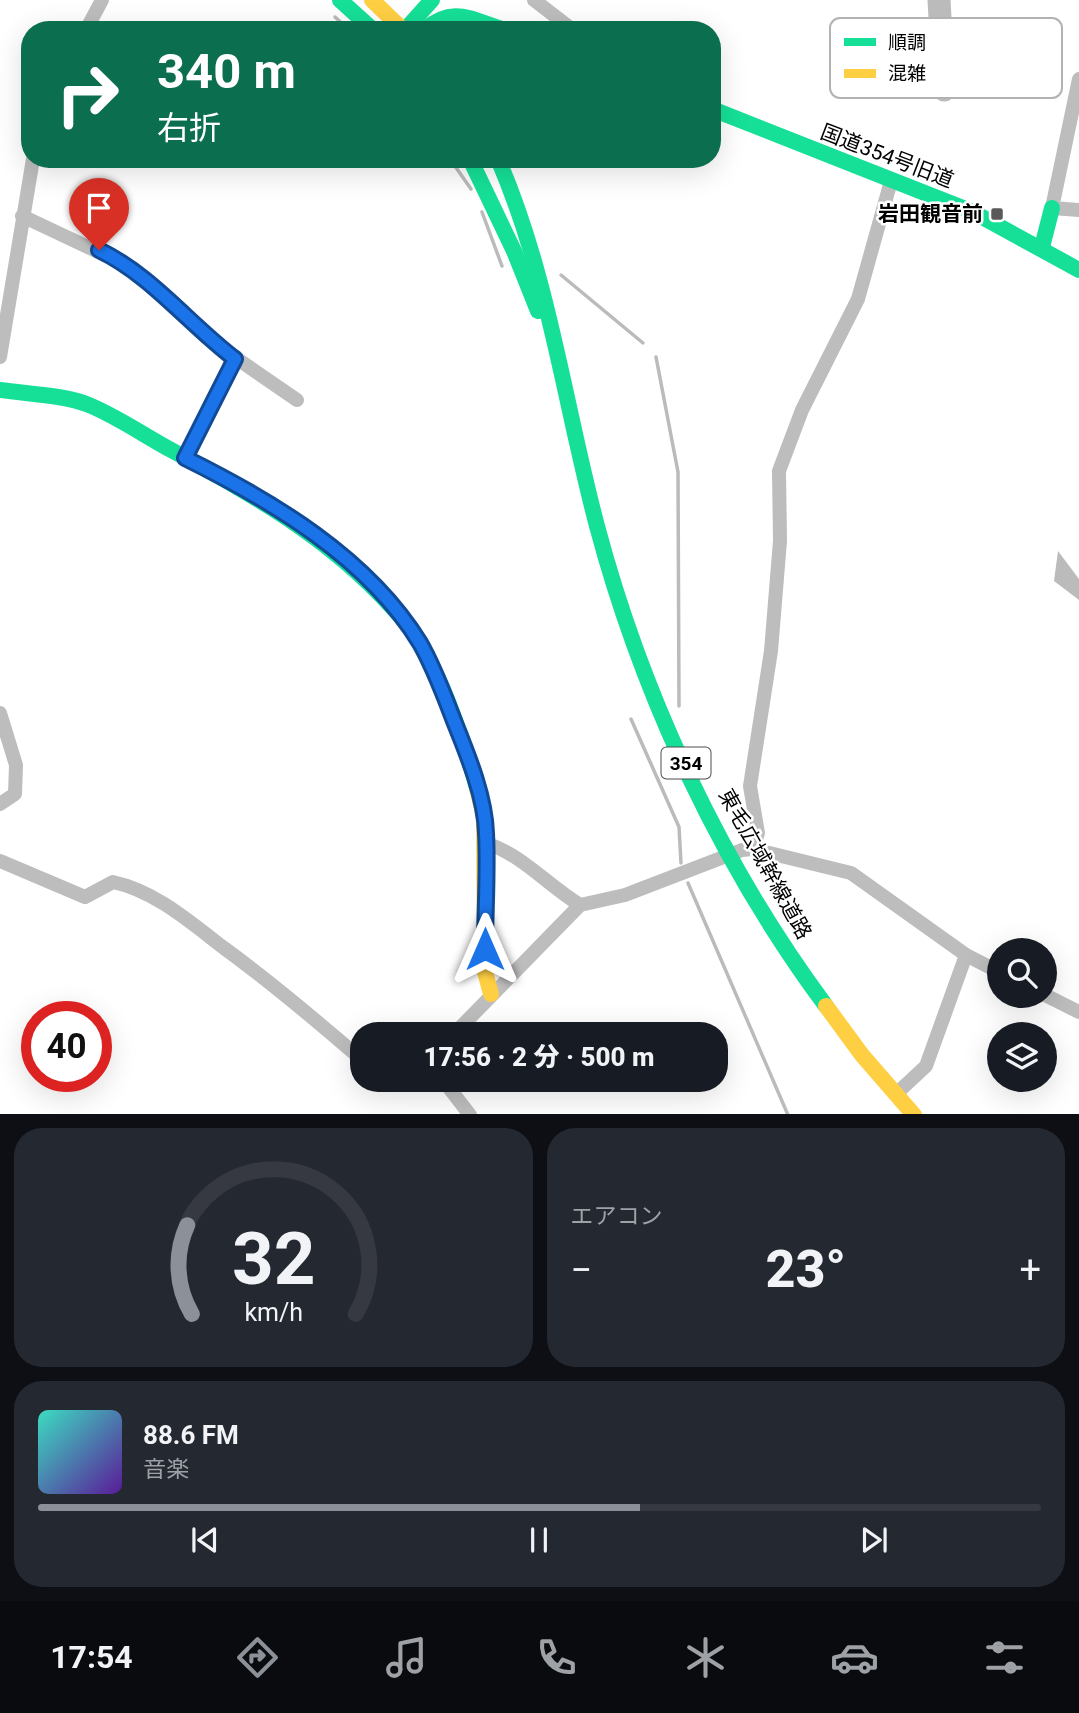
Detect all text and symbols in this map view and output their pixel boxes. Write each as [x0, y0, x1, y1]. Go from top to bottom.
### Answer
legend [830, 18, 1062, 98]
text: 順調 [888, 31, 926, 54]
text: 340 m [157, 43, 296, 100]
icon: right [42, 49, 133, 140]
text: 混雑 [888, 62, 926, 85]
text: 右折 [157, 109, 221, 147]
street label: 国道354号旧道 [817, 120, 957, 192]
pin [69, 178, 129, 250]
icon: arrive [80, 189, 118, 227]
place label: 岩田観音前 [878, 202, 983, 226]
marker: 岩田観音前 [989, 206, 1005, 222]
road number: 354 [662, 748, 710, 778]
street label: 東毛広域幹線道路 [714, 785, 816, 943]
position arrow [448, 912, 522, 986]
map controls [987, 938, 1057, 1092]
button: search [987, 938, 1057, 1008]
speed limit sign: 40 [21, 1001, 112, 1092]
button: layers [987, 1022, 1057, 1092]
text: 17:56 · 2 分 · 500 m [423, 1042, 655, 1072]
text: エアコン [571, 1203, 663, 1230]
text: 32 [231, 1216, 315, 1302]
text: 23° [766, 1239, 846, 1300]
text: − [571, 1248, 592, 1292]
text: + [1019, 1248, 1041, 1292]
text: km/h [244, 1297, 303, 1326]
text: 88.6 FM [143, 1420, 239, 1450]
text: 音楽 [143, 1456, 189, 1483]
icon: previous [186, 1521, 224, 1559]
icon: pause [520, 1521, 558, 1559]
icon: next [855, 1521, 893, 1559]
icon: directions [233, 1633, 282, 1682]
icon: music [382, 1633, 431, 1682]
icon: phone [532, 1633, 581, 1682]
icon: climate [681, 1633, 730, 1682]
icon: car [830, 1633, 879, 1682]
icon: filters [980, 1633, 1029, 1682]
text: 17:54 [50, 1638, 133, 1676]

